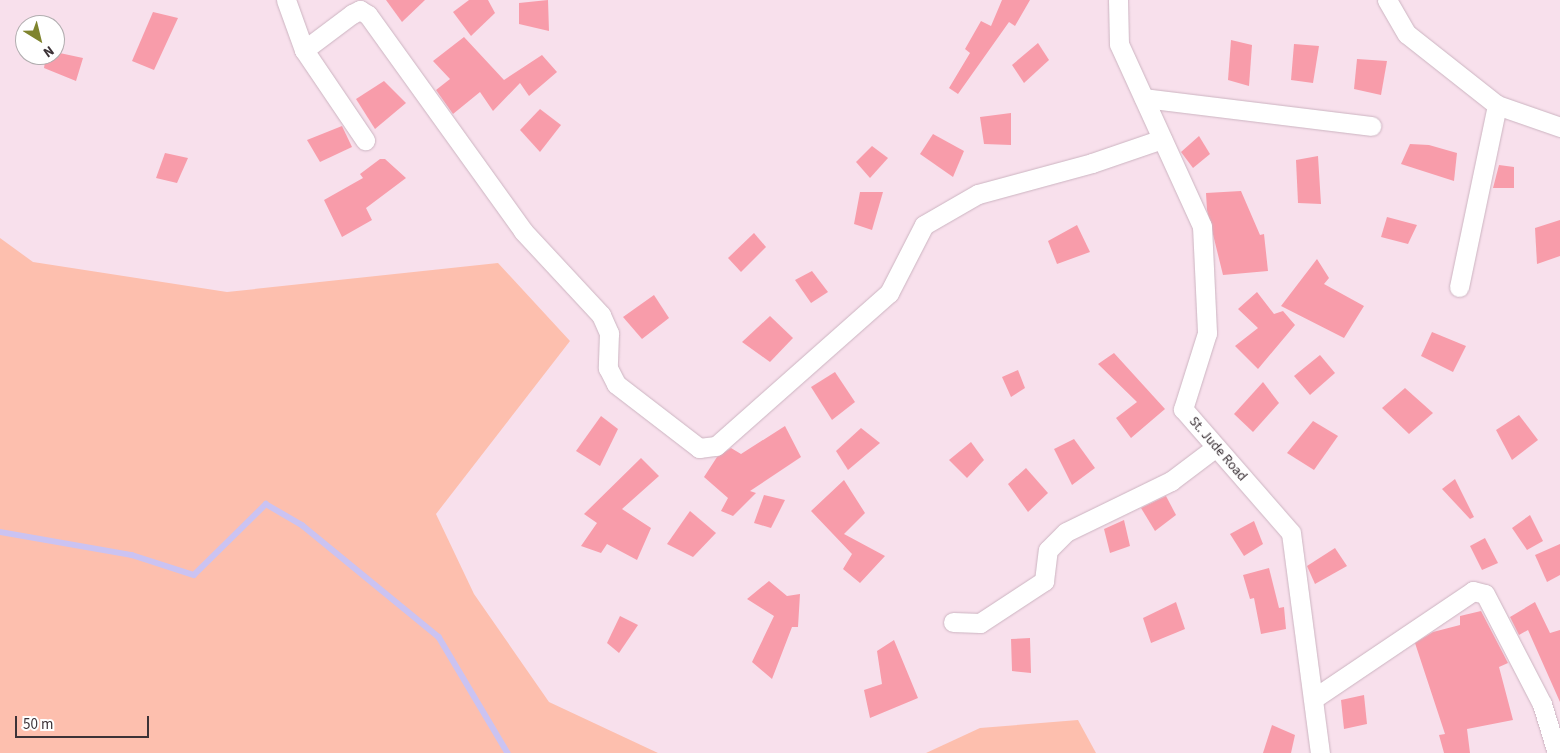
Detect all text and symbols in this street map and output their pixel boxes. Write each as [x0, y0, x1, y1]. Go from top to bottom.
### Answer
north arrow [15, 15, 65, 65]
text: N [39, 40, 58, 62]
street label: St. Jude Road [1185, 413, 1251, 485]
scale bar [18, 706, 151, 738]
text: 50 m [23, 714, 53, 735]

